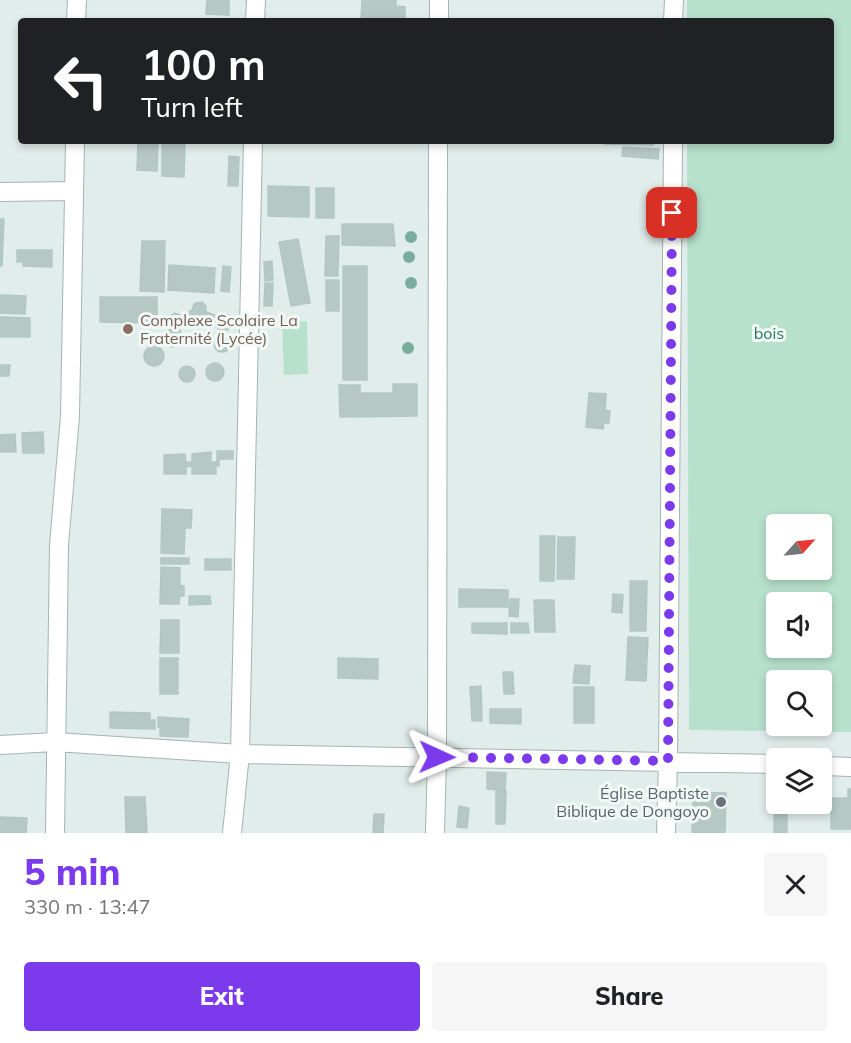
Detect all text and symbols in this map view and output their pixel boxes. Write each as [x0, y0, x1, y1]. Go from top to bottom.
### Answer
text: 100 m [141, 38, 266, 91]
icon: left [42, 42, 120, 120]
text: Turn left [141, 90, 243, 124]
pin [646, 187, 697, 238]
icon: arrive [655, 196, 688, 229]
place label: Complexe Scolaire La Fraternité (Lycée) [140, 310, 298, 348]
marker: Complexe Scolaire La Fraternité (Lycée) [121, 322, 135, 336]
park label: bois [754, 323, 784, 343]
north arrow [766, 514, 832, 580]
map controls [766, 514, 832, 814]
button: sound [766, 592, 832, 658]
button: search [766, 670, 832, 736]
position arrow [405, 725, 469, 789]
button: layers [766, 748, 832, 814]
place label: Église Baptiste Biblique de Dongoyo [556, 783, 709, 821]
marker: Église Baptiste Biblique de Dongoyo [714, 795, 728, 809]
text: 5 min [24, 849, 120, 894]
button: close [764, 853, 827, 916]
text: 330 m · 13:47 [24, 894, 150, 919]
button: Exit [24, 962, 420, 1031]
button: Share [432, 962, 827, 1031]

